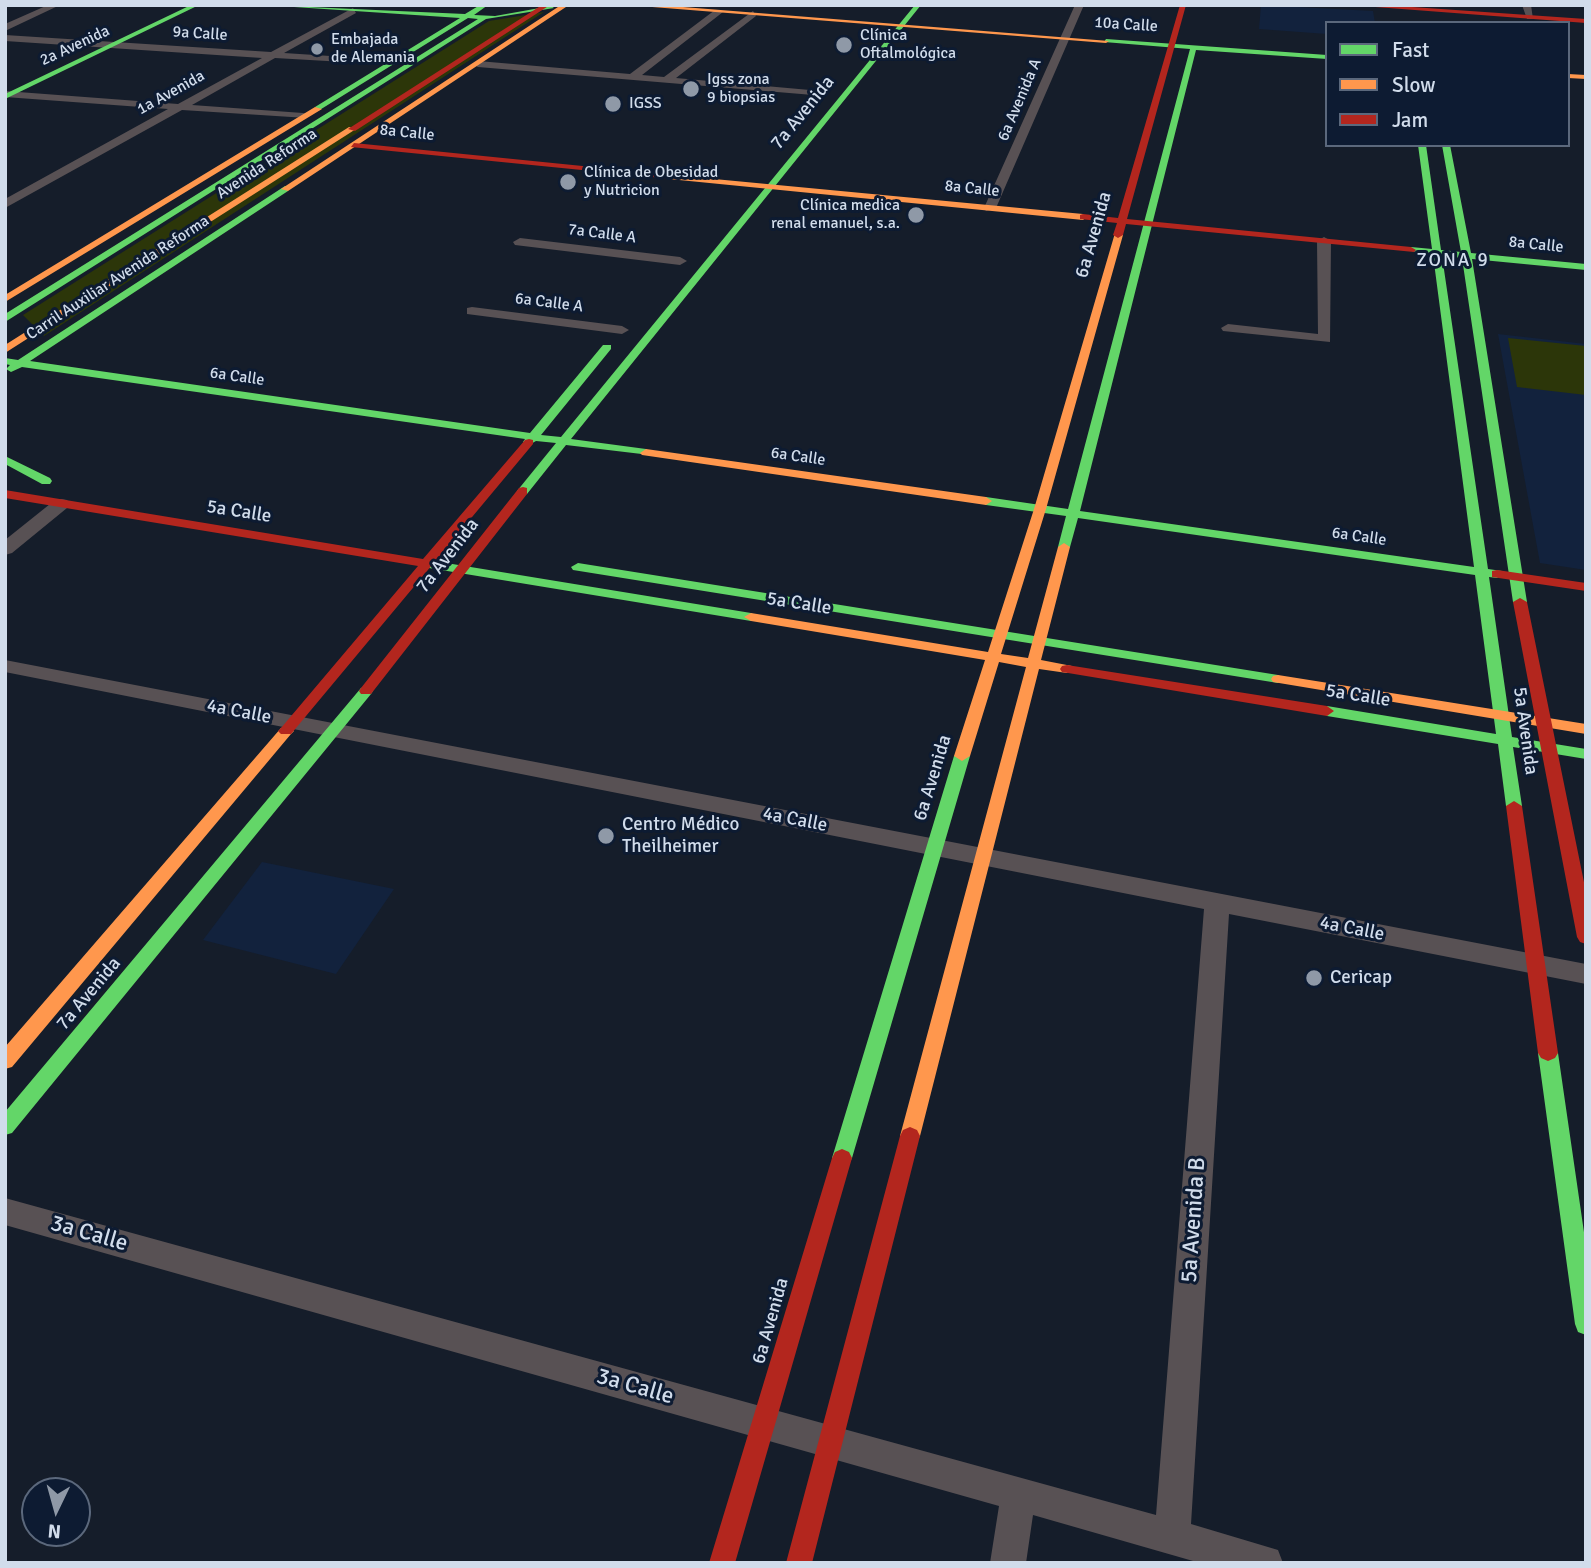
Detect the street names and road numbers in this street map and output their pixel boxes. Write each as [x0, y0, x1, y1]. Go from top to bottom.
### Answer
street label: 10a Calle [1094, 13, 1158, 37]
street label: 2a Avenida [37, 22, 113, 70]
street label: 9a Calle [172, 23, 228, 45]
street label: 6a Avenida A [994, 56, 1046, 144]
street label: 1a Avenida [134, 67, 208, 119]
street label: 7a Avenida [766, 71, 840, 155]
street label: 8a Calle [379, 121, 435, 145]
street label: Avenida Reforma [213, 125, 321, 203]
street label: 8a Calle [944, 177, 1000, 201]
street label: 6a Avenida [1071, 189, 1117, 281]
street label: Carril Auxiliar Avenida Reforma [23, 212, 213, 344]
street label: 7a Calle A [567, 220, 637, 248]
street label: 8a Calle [1508, 233, 1564, 257]
street label: 6a Calle A [514, 289, 584, 317]
street label: 6a Calle [208, 364, 266, 390]
street label: 6a Calle [769, 444, 827, 470]
street label: 5a Calle [205, 496, 273, 528]
street label: 7a Avenida [412, 514, 484, 598]
street label: 6a Calle [1330, 524, 1388, 550]
street label: 5a Calle [765, 588, 833, 620]
street label: 5a Calle [1324, 680, 1392, 712]
street label: 5a Avenida [1508, 686, 1542, 776]
street label: 4a Calle [205, 695, 273, 729]
street label: 6a Avenida [909, 732, 957, 824]
street label: 4a Calle [761, 803, 829, 837]
street label: 4a Calle [1318, 912, 1386, 946]
street label: 7a Avenida [52, 953, 126, 1035]
street label: 5a Avenida B [1176, 1156, 1212, 1284]
street label: 3a Calle [47, 1210, 131, 1258]
street label: 6a Avenida [748, 1275, 794, 1367]
street label: 3a Calle [593, 1363, 677, 1411]

